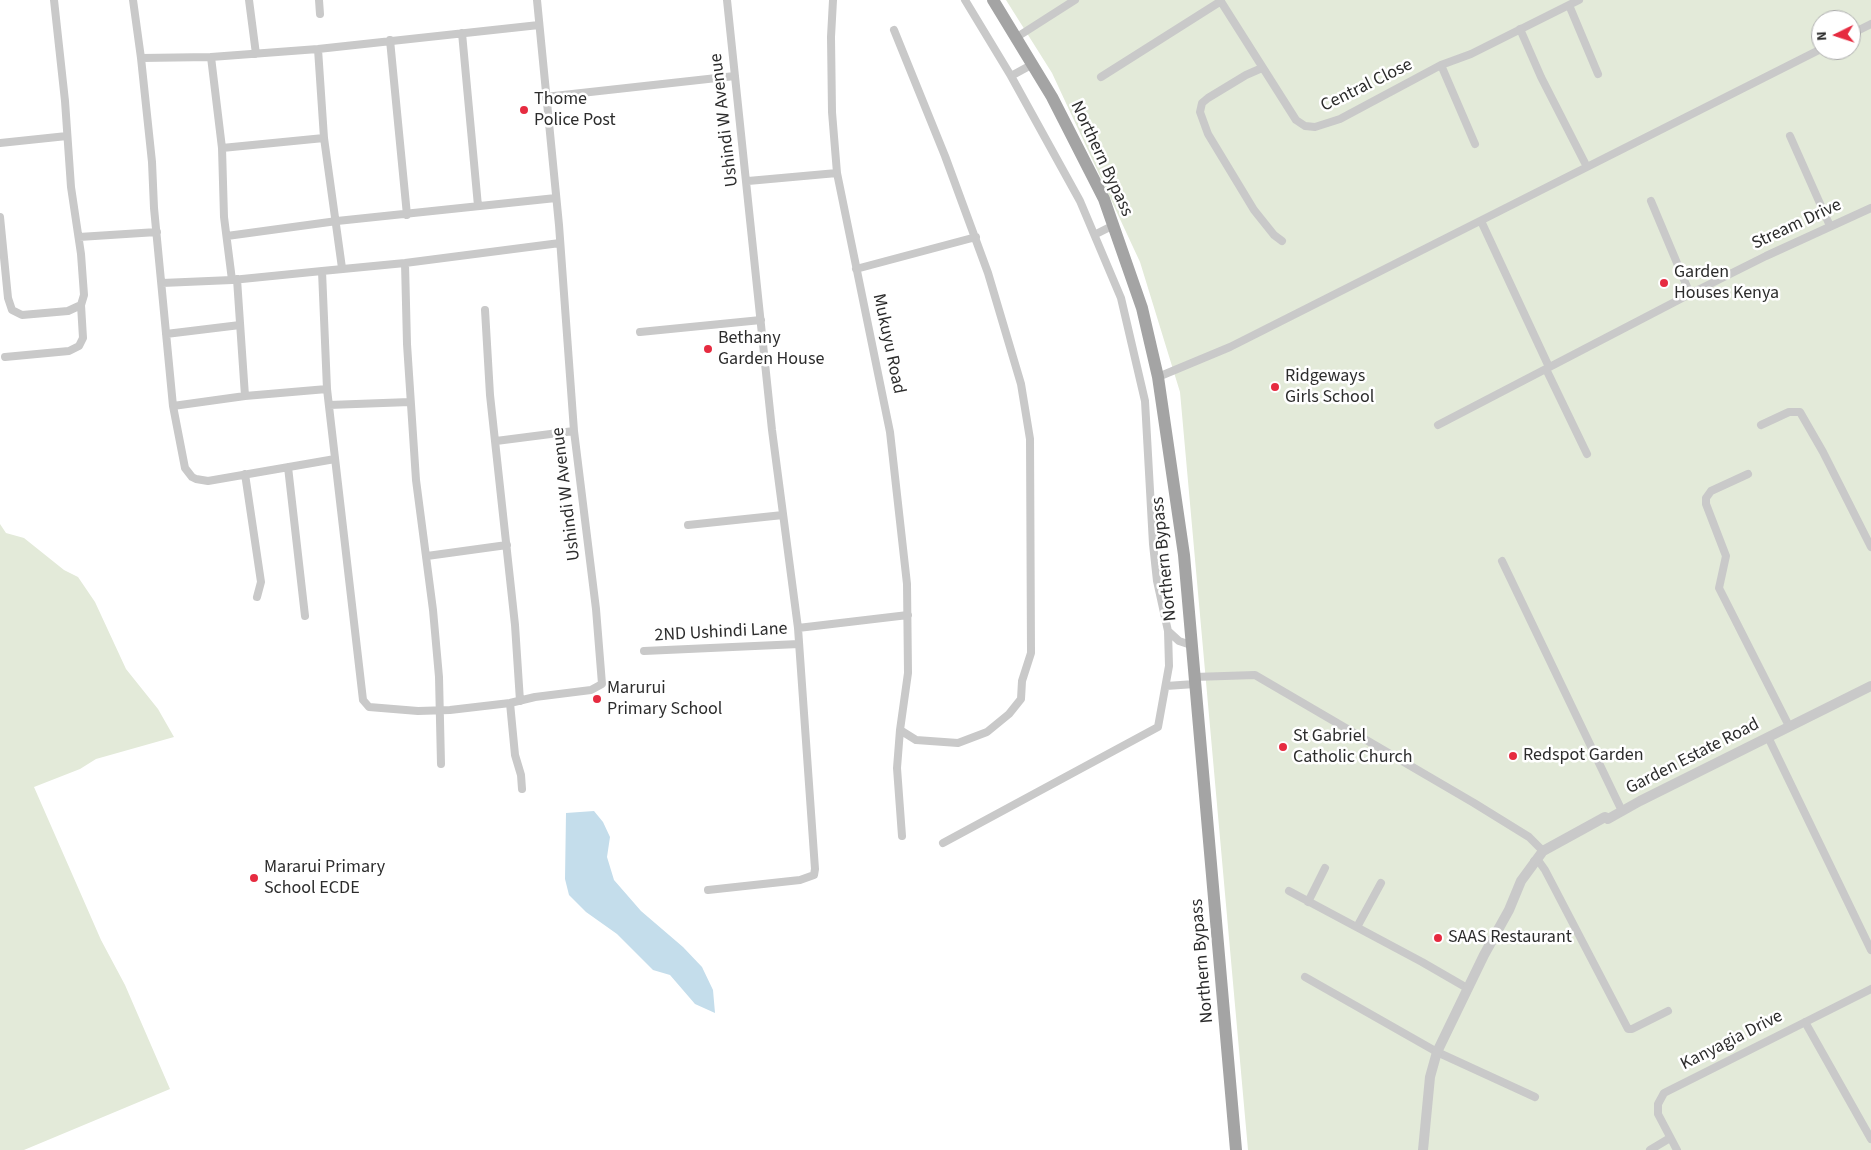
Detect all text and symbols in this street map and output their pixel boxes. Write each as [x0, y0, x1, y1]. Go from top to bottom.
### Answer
north arrow [1811, 10, 1861, 60]
text: N [1812, 31, 1832, 41]
street label: Ushindi W Avenue [706, 52, 744, 188]
street label: Central Close [1318, 55, 1416, 117]
place label: Thome Police Post [534, 89, 616, 132]
street label: Northern Bypass [1065, 98, 1137, 220]
marker: Thome Police Post [518, 104, 530, 116]
street label: Stream Drive [1749, 195, 1845, 255]
place label: Garden Houses Kenya [1674, 262, 1779, 304]
marker: Garden Houses Kenya [1658, 277, 1670, 289]
street label: Mukuyu Road [867, 292, 909, 396]
place label: Bethany Garden House [718, 328, 824, 370]
marker: Bethany Garden House [702, 343, 714, 355]
place label: Ridgeways Girls School [1285, 366, 1374, 408]
marker: Ridgeways Girls School [1269, 381, 1281, 393]
street label: Ushindi W Avenue [548, 426, 586, 562]
street label: Northern Bypass [1148, 496, 1182, 622]
street label: 2ND Ushindi Lane [654, 619, 788, 647]
place label: Marurui Primary School [607, 678, 722, 721]
marker: Marurui Primary School [591, 693, 603, 705]
street label: Garden Estate Road [1623, 714, 1763, 800]
place label: St Gabriel Catholic Church [1293, 726, 1412, 769]
marker: St Gabriel Catholic Church [1277, 741, 1289, 753]
place label: Redspot Garden [1523, 745, 1644, 767]
marker: Redspot Garden [1507, 750, 1519, 762]
place label: Mararui Primary School ECDE [264, 857, 385, 900]
marker: Mararui Primary School ECDE [248, 872, 260, 884]
street label: Northern Bypass [1187, 898, 1219, 1024]
place label: SAAS Restaurant [1448, 927, 1572, 949]
marker: SAAS Restaurant [1432, 932, 1444, 944]
street label: Kanyagia Drive [1677, 1006, 1787, 1076]

